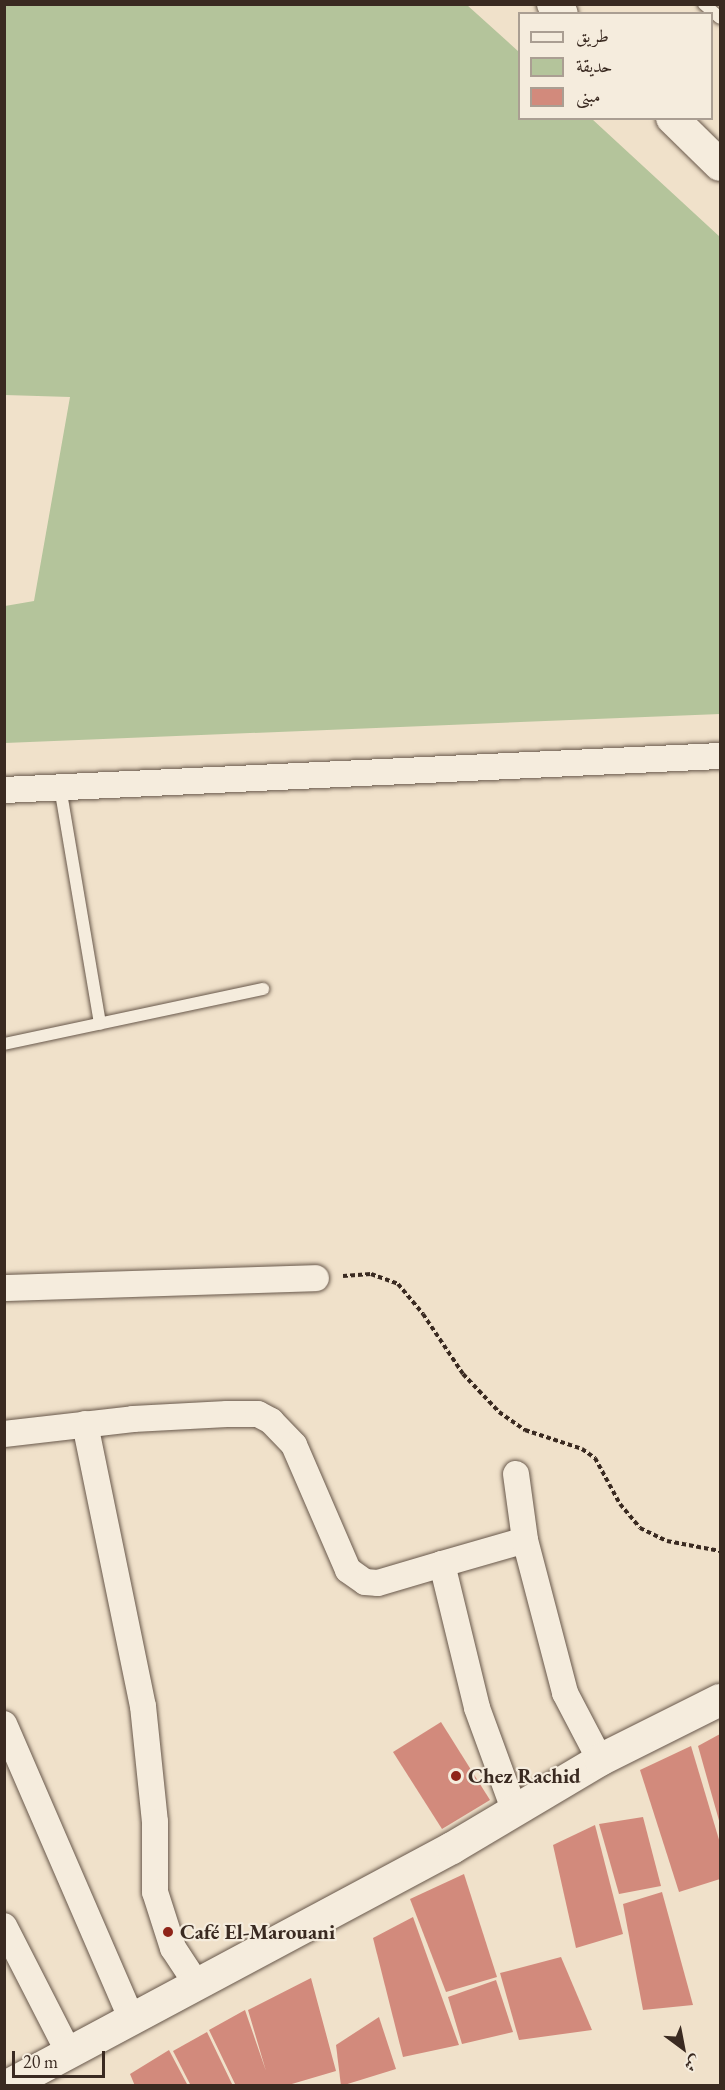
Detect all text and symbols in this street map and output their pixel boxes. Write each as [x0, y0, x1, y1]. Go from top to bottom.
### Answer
legend [518, 12, 713, 120]
text: طريق [576, 24, 609, 47]
text: حديقة [576, 54, 612, 77]
text: مبنى [576, 84, 601, 107]
place label: Chez Rachid [468, 1763, 581, 1789]
marker: Chez Rachid [449, 1769, 463, 1783]
place label: Café El-Marouani [180, 1919, 335, 1945]
marker: Café El-Marouani [161, 1925, 175, 1939]
north arrow [653, 2018, 713, 2078]
scale bar [15, 2039, 108, 2077]
text: 20 m [23, 2050, 58, 2073]
text: ش [681, 2051, 705, 2077]

